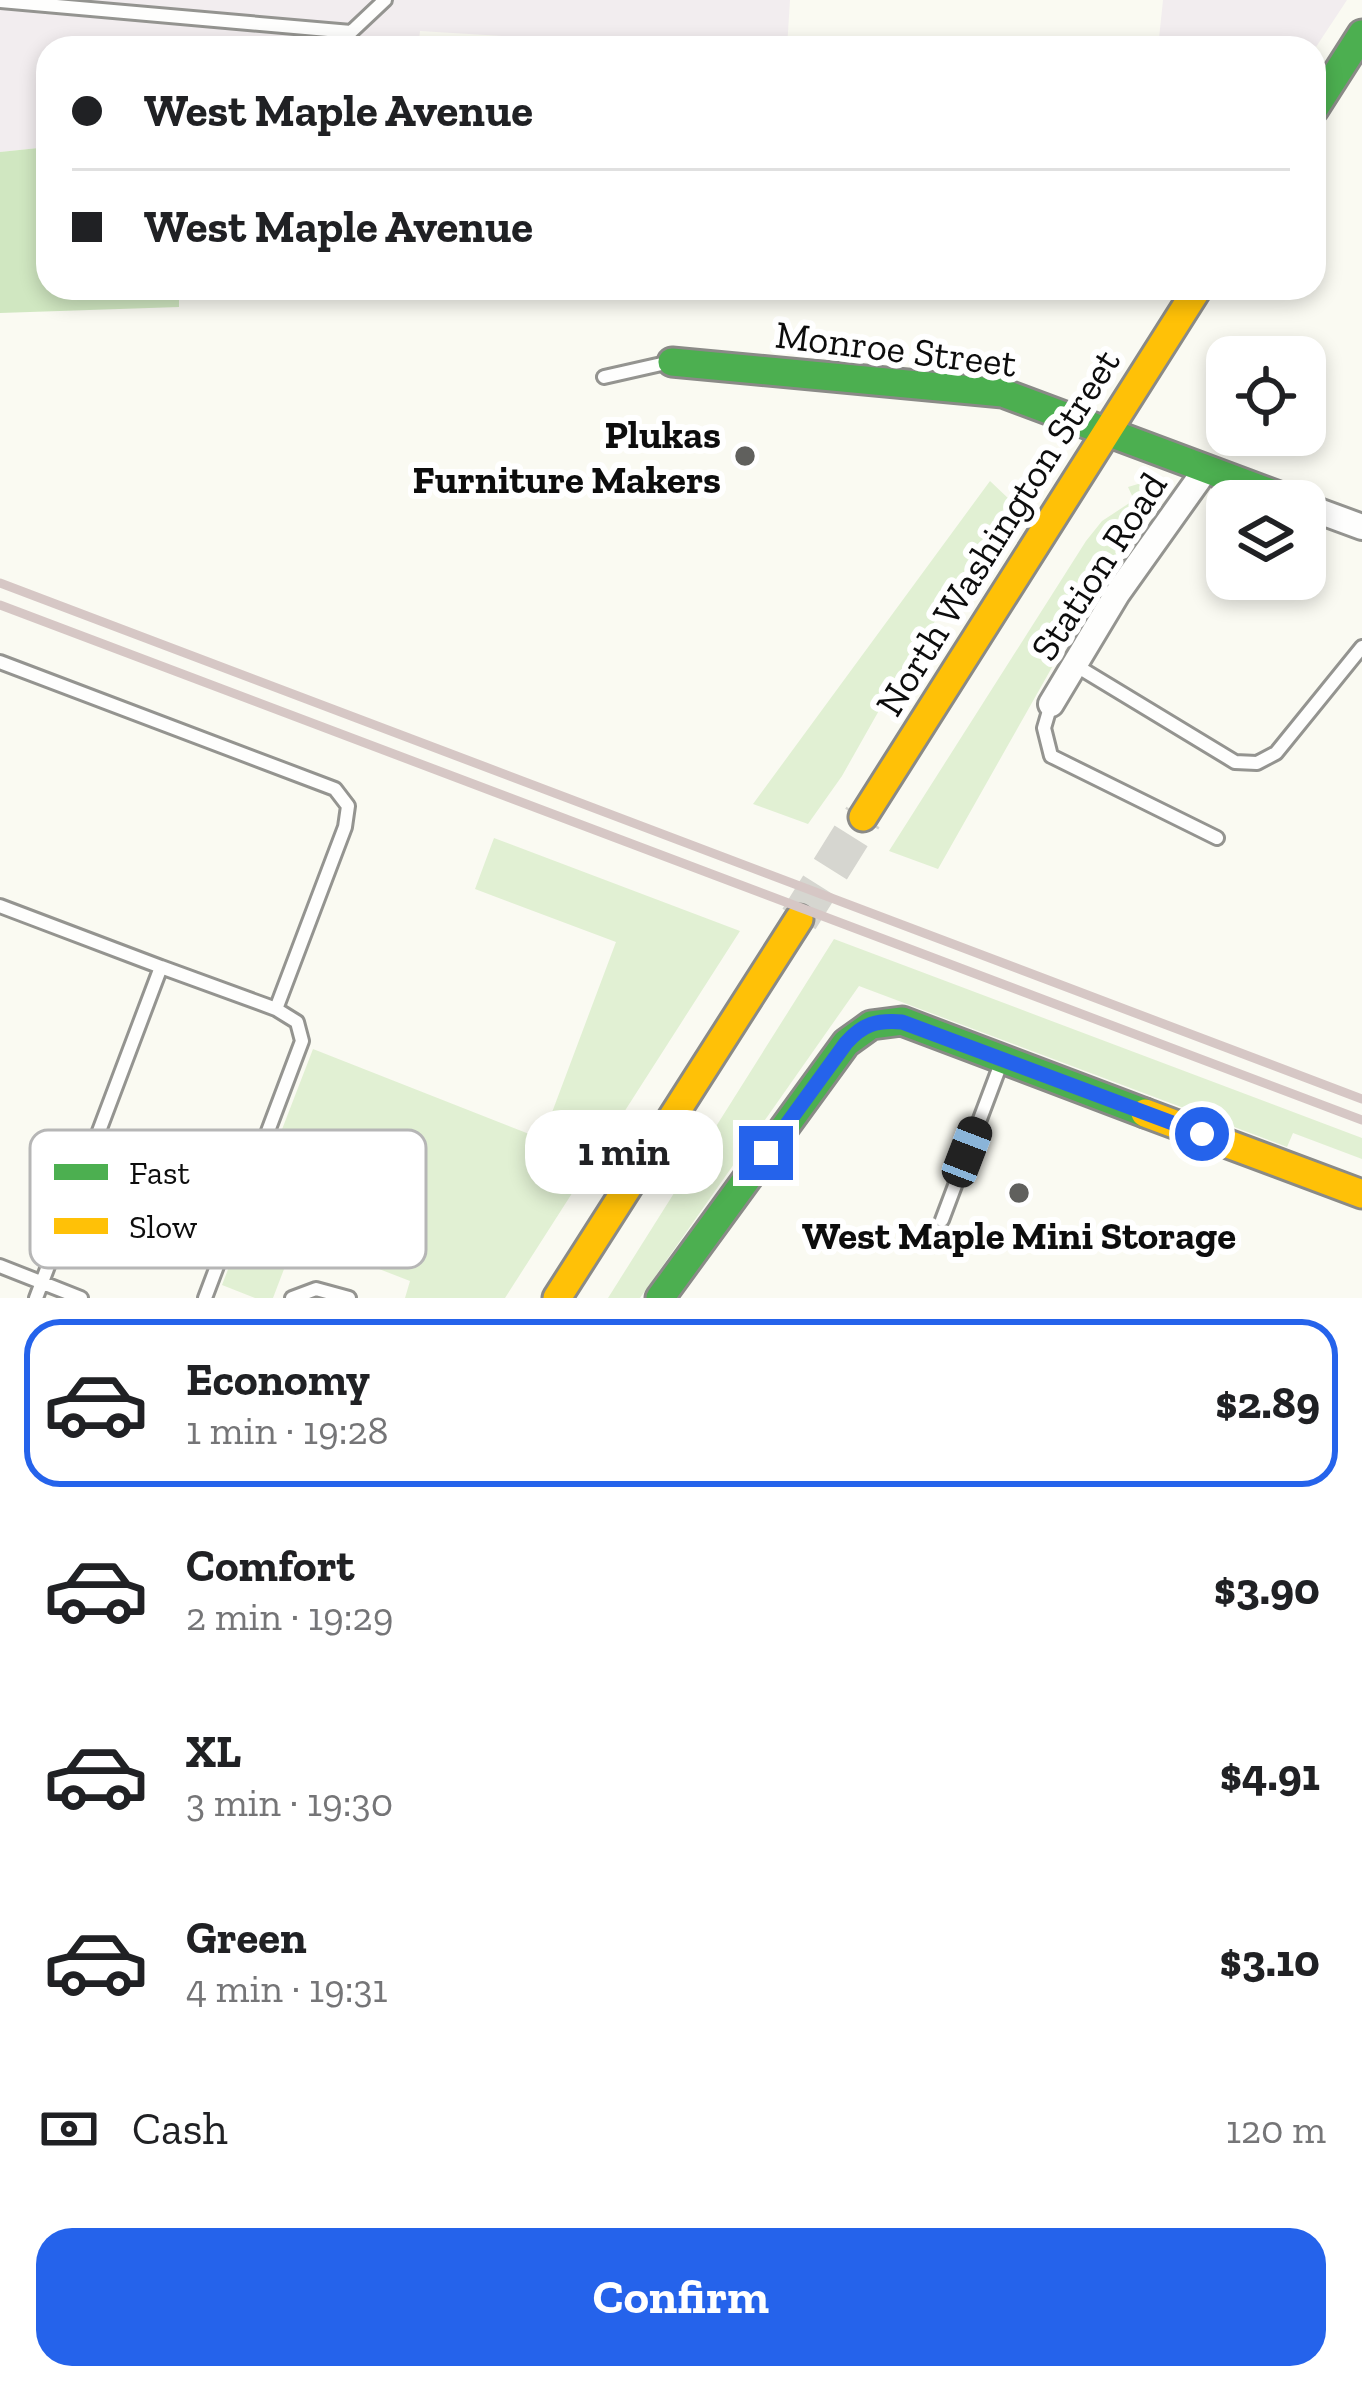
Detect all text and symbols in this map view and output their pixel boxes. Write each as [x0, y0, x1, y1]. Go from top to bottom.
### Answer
text: West Maple Avenue [144, 84, 533, 138]
text: West Maple Avenue [144, 200, 533, 254]
street label: Monroe Street [773, 310, 1020, 387]
map controls [1206, 336, 1326, 600]
button: locate [1206, 336, 1326, 456]
street label: North Washington Street [865, 340, 1130, 724]
place label: Plukas Furniture Makers [413, 411, 721, 503]
marker: Plukas Furniture Makers [732, 443, 758, 469]
street label: Station Road [1020, 464, 1177, 669]
button: layers [1206, 480, 1326, 600]
route start [1175, 1107, 1229, 1161]
callout: 1 min [526, 1111, 724, 1195]
car [937, 1112, 997, 1192]
route end [739, 1126, 793, 1180]
text: 1 min [578, 1128, 670, 1175]
legend [30, 1130, 426, 1268]
text: Fast [129, 1153, 190, 1192]
marker: West Maple Mini Storage [1006, 1180, 1032, 1206]
text: Slow [129, 1207, 197, 1246]
place label: West Maple Mini Storage [802, 1212, 1236, 1259]
icon: car [42, 1349, 150, 1457]
text: Economy [186, 1353, 370, 1407]
text: $2.89 [1215, 1376, 1320, 1430]
text: 1 min · 19:28 [186, 1407, 389, 1454]
icon: car [42, 1535, 150, 1643]
text: Comfort [186, 1539, 354, 1593]
text: $3.90 [1214, 1562, 1320, 1616]
text: 2 min · 19:29 [186, 1593, 393, 1640]
icon: car [42, 1721, 150, 1829]
text: XL [186, 1725, 241, 1779]
text: $4.91 [1220, 1748, 1320, 1802]
text: 3 min · 19:30 [186, 1779, 393, 1826]
icon: car [42, 1907, 150, 2015]
text: Green [186, 1911, 307, 1965]
text: $3.10 [1220, 1934, 1320, 1988]
text: 4 min · 19:31 [186, 1965, 388, 2012]
icon: cash [36, 2096, 102, 2162]
text: Cash [132, 2102, 228, 2156]
text: 120 m [1226, 2106, 1326, 2153]
button: Confirm [36, 2228, 1326, 2366]

